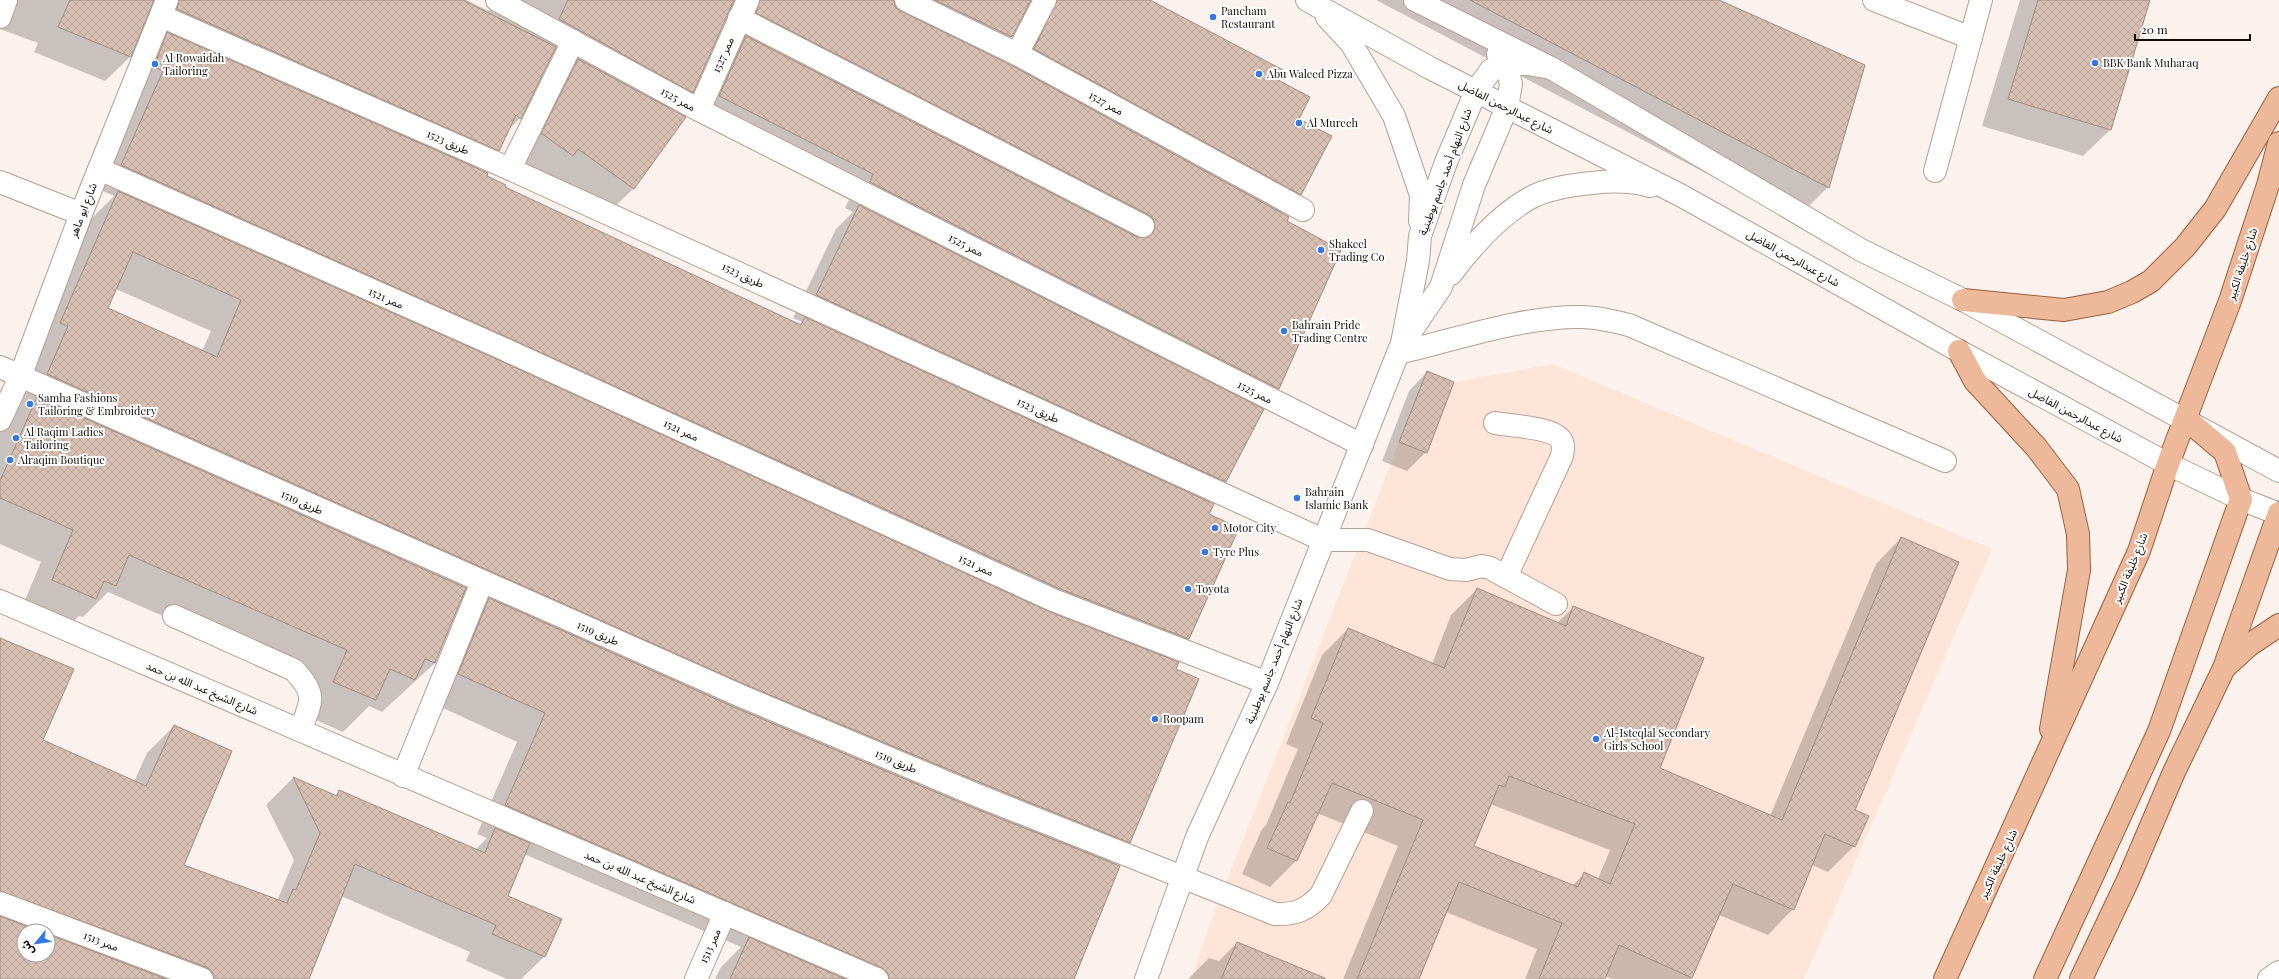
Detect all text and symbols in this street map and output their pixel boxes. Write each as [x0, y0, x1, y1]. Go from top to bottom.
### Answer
place label: Pancham Restaurant [1221, 3, 1275, 31]
marker: Pancham Restaurant [1208, 12, 1218, 22]
scale bar [2135, 16, 2250, 42]
text: 20 m [2141, 21, 2168, 37]
street label: ممر 1527 [708, 34, 737, 75]
place label: Al Rowaidah Tailoring [162, 50, 225, 78]
place label: BBK Bank Muharaq [2103, 55, 2199, 70]
marker: BBK Bank Muharaq [2090, 58, 2100, 68]
marker: Al Rowaidah Tailoring [150, 59, 160, 69]
place label: Abu Waleed Pizza [1266, 66, 1353, 81]
marker: Abu Waleed Pizza [1254, 69, 1264, 79]
street label: شارع عبدالرحمن الفاضل [1456, 76, 1556, 138]
street label: ممر 1525 [658, 83, 699, 114]
street label: ممر 1527 [1086, 87, 1126, 118]
street label: شارع النهام أحمد جاسم بوطبنية [1415, 106, 1477, 238]
place label: Al Mureeh [1306, 115, 1358, 130]
marker: Al Mureeh [1294, 118, 1304, 128]
street label: طريق 1523 [425, 126, 472, 158]
street label: شارع ابو ماهر [65, 180, 101, 241]
street label: شارع عبدالرحمن الفاضل [1743, 226, 1843, 290]
street label: شارع خليفة الكبير [2223, 226, 2261, 303]
street label: ممر 1525 [946, 229, 987, 260]
place label: Shakeel Trading Co [1329, 236, 1384, 264]
marker: Shakeel Trading Co [1316, 245, 1326, 255]
street label: طريق 1523 [720, 258, 767, 291]
street label: ممر 1521 [366, 283, 406, 312]
place label: Bahrain Pride Trading Centre [1292, 317, 1368, 345]
marker: Bahrain Pride Trading Centre [1279, 326, 1289, 336]
street label: ممر 1525 [1235, 376, 1276, 407]
street label: شارع عبدالرحمن الفاضل [2026, 383, 2126, 447]
place label: Samha Fashions Tailoring & Embroidery [38, 390, 157, 418]
street label: طريق 1523 [1015, 393, 1062, 426]
marker: Samha Fashions Tailoring & Embroidery [25, 399, 35, 409]
street label: ممر 1521 [661, 415, 701, 444]
place label: Al Raqim Ladies Tailoring [23, 424, 103, 452]
marker: Al Raqim Ladies Tailoring [11, 433, 21, 443]
place label: Alraqim Boutique [17, 452, 105, 467]
marker: Alraqim Boutique [5, 455, 15, 465]
place label: Bahrain Islamic Bank [1305, 484, 1368, 512]
street label: طريق 1519 [279, 486, 326, 518]
marker: Bahrain Islamic Bank [1292, 493, 1302, 503]
place label: Motor City [1223, 520, 1276, 535]
marker: Motor City [1210, 523, 1220, 533]
street label: شارع خليفة الكبير [2108, 530, 2152, 607]
place label: Tyre Plus [1213, 544, 1259, 559]
marker: Tyre Plus [1200, 547, 1210, 557]
street label: ممر 1521 [956, 550, 996, 579]
place label: Toyota [1196, 581, 1230, 596]
marker: Toyota [1183, 584, 1193, 594]
street label: شارع النهام أحمد جاسم بوطبنية [1241, 595, 1308, 727]
street label: طريق 1519 [575, 617, 622, 649]
street label: شارع الشيخ عبد الله بن حمد [144, 657, 261, 719]
place label: Roopam [1163, 711, 1204, 726]
marker: Roopam [1150, 714, 1160, 724]
place label: Al-Isteqlal Secondary Girls School [1603, 725, 1711, 753]
marker: Al-Isteqlal Secondary Girls School [1591, 734, 1601, 744]
street label: طريق 1519 [873, 745, 920, 776]
street label: شارع خليفة الكبير [1975, 826, 2021, 902]
street label: شارع الشيخ عبد الله بن حمد [582, 846, 699, 908]
north arrow [16, 923, 56, 963]
street label: ممر 1513 [695, 926, 724, 966]
street label: ممر 1513 [81, 927, 121, 954]
text: ش [17, 938, 37, 958]

